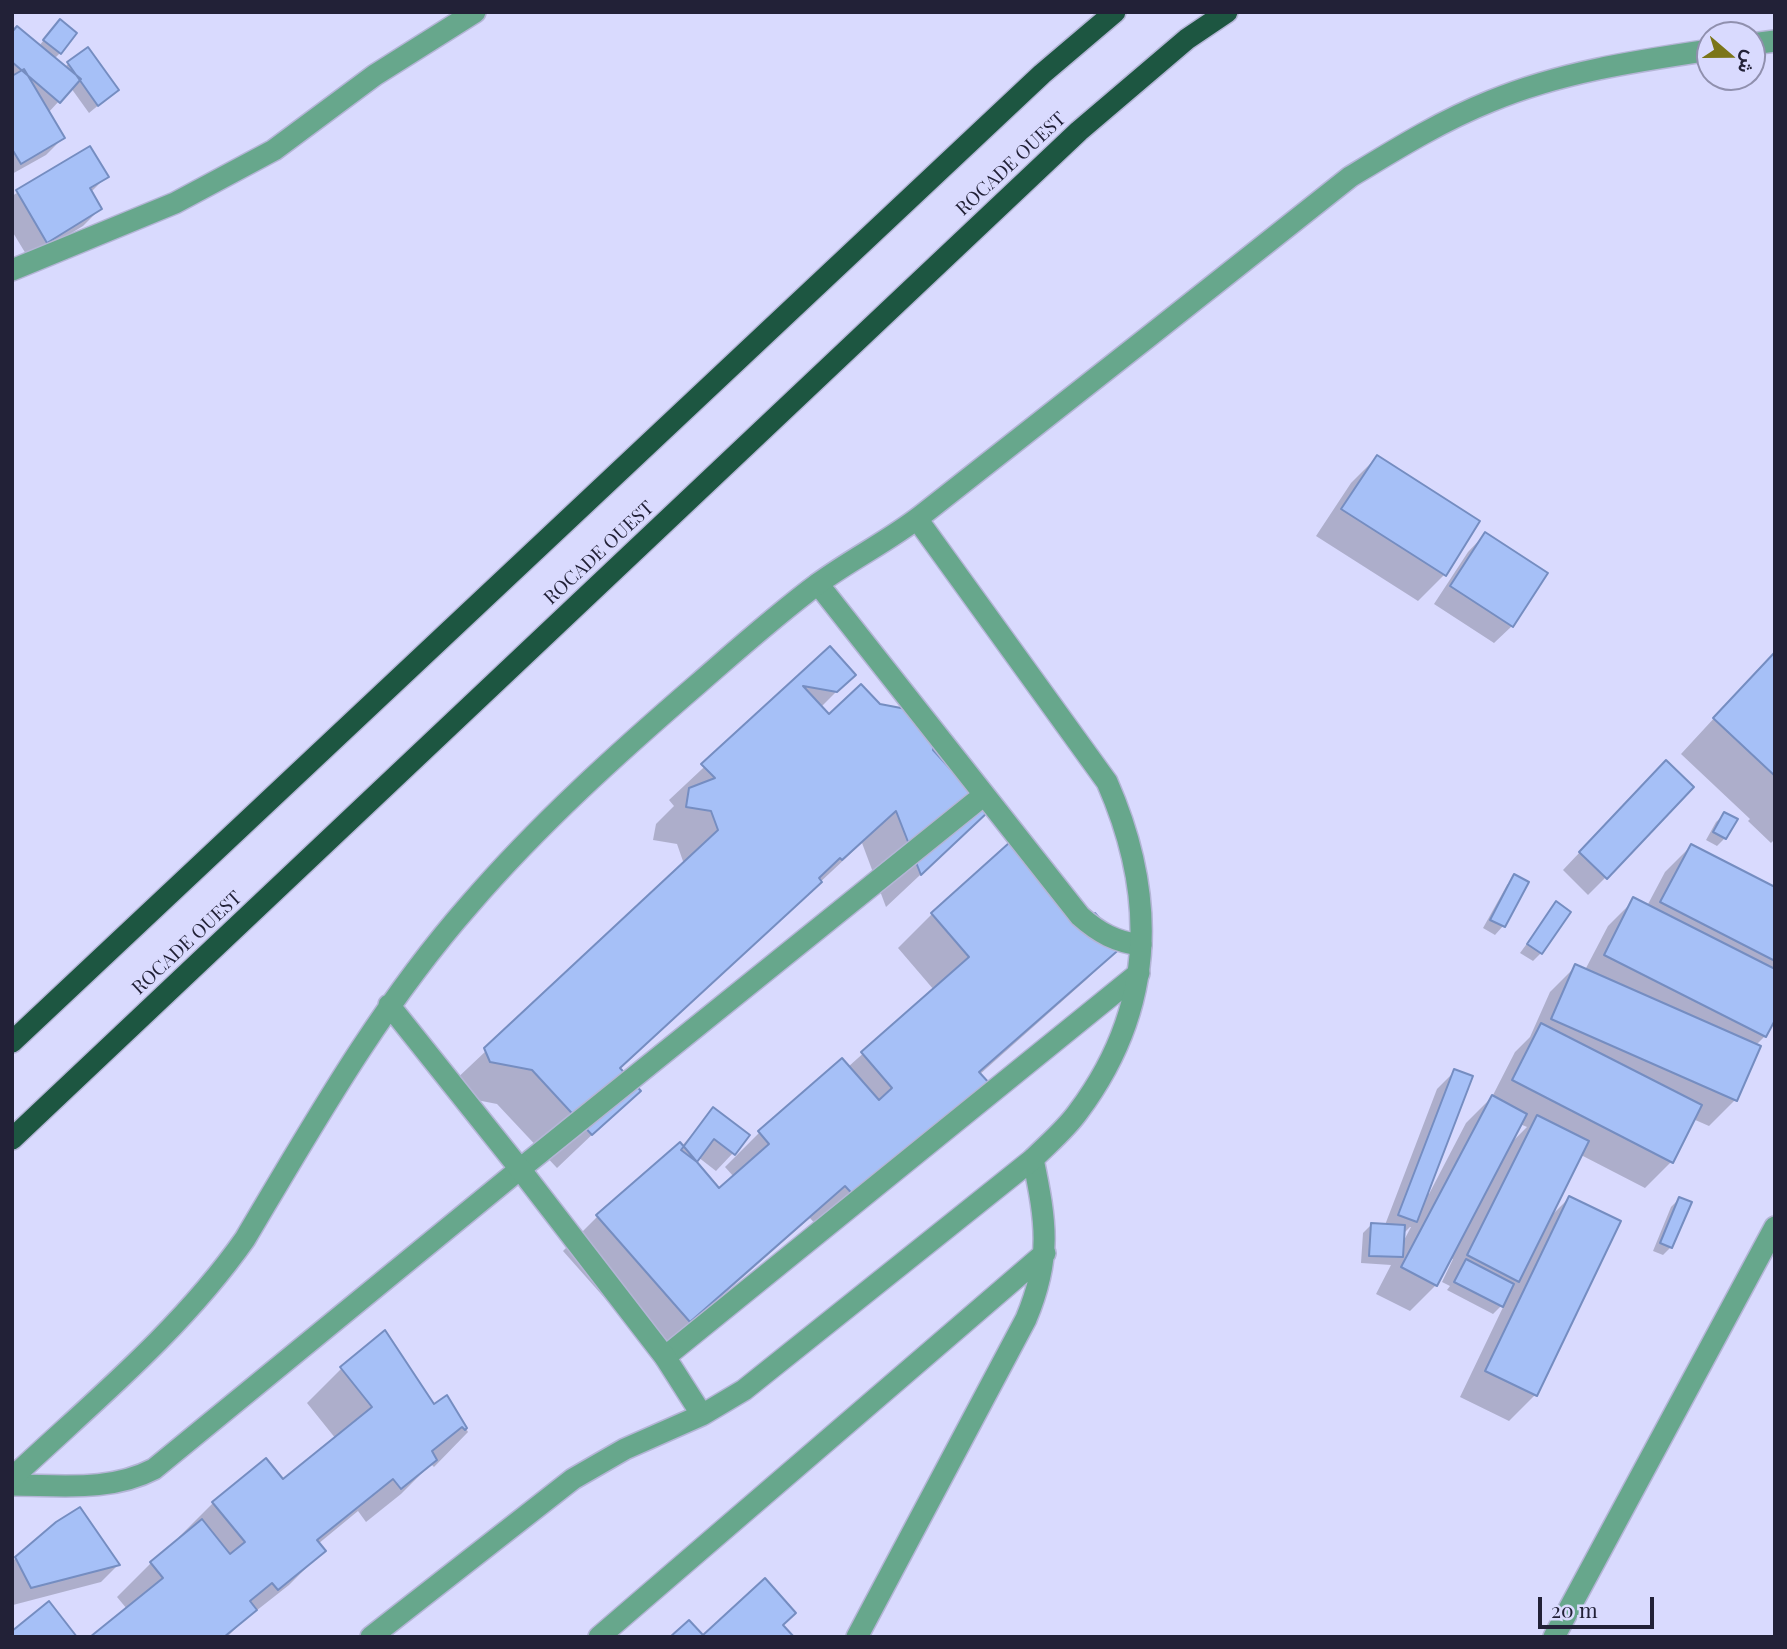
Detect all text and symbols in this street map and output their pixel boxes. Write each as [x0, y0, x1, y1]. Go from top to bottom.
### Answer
north arrow [1696, 21, 1766, 91]
text: ش [1733, 47, 1765, 78]
street label: ROCADE OUEST [951, 107, 1071, 221]
street label: ROCADE OUEST [539, 496, 659, 610]
street label: ROCADE OUEST [127, 886, 247, 1000]
scale bar [1542, 1582, 1658, 1626]
text: 20 m [1551, 1595, 1598, 1623]

